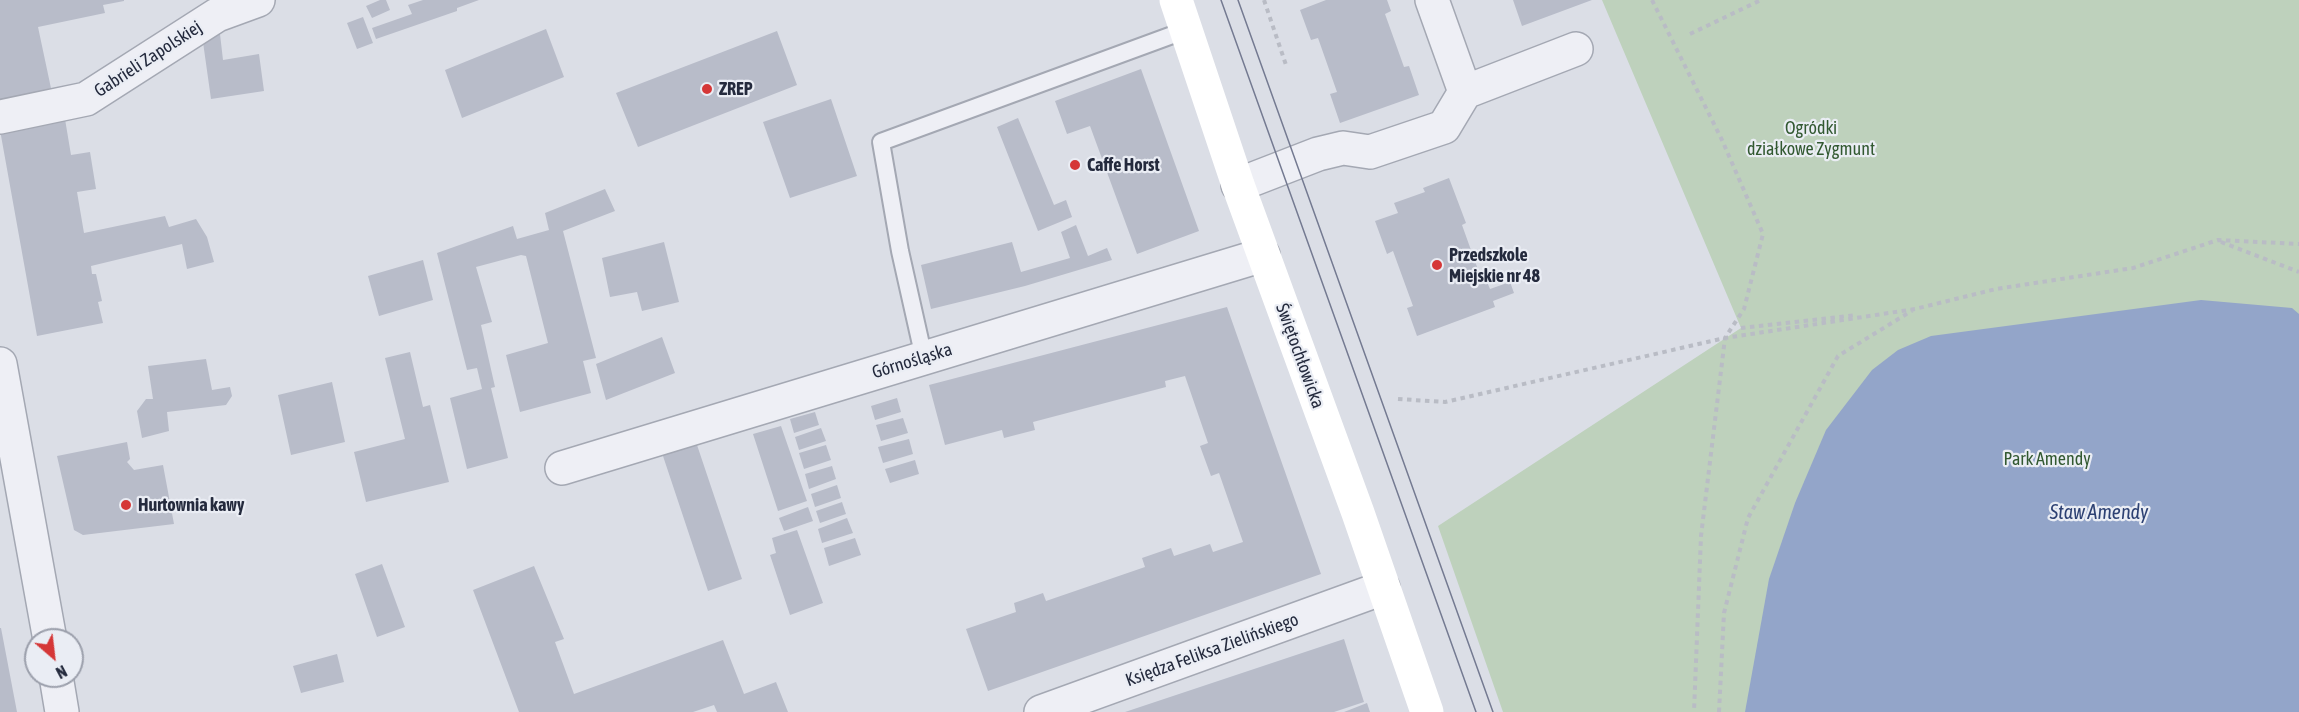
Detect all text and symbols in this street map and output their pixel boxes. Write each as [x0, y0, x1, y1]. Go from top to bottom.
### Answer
street label: Gabrieli Zapolskiej [90, 16, 206, 102]
place label: ZREP [719, 78, 753, 100]
marker: ZREP [700, 82, 714, 96]
park label: Ogródki działkowe Zygmunt [1747, 117, 1875, 160]
place label: Caffe Horst [1087, 154, 1160, 176]
marker: Caffe Horst [1068, 158, 1082, 172]
place label: Przedszkole Miejskie nr 48 [1449, 244, 1540, 286]
marker: Przedszkole Miejskie nr 48 [1430, 258, 1444, 272]
street label: Świętochłowicka [1271, 301, 1329, 411]
street label: Górnośląska [869, 339, 955, 383]
park label: Park Amendy [2003, 448, 2091, 470]
place label: Hurtownia kawy [138, 494, 244, 516]
marker: Hurtownia kawy [119, 498, 133, 512]
water label: Staw Amendy [2050, 501, 2148, 525]
street label: Księdza Feliksa Zielińskiego [1123, 609, 1301, 691]
north arrow [24, 628, 84, 688]
text: N [53, 662, 70, 682]

